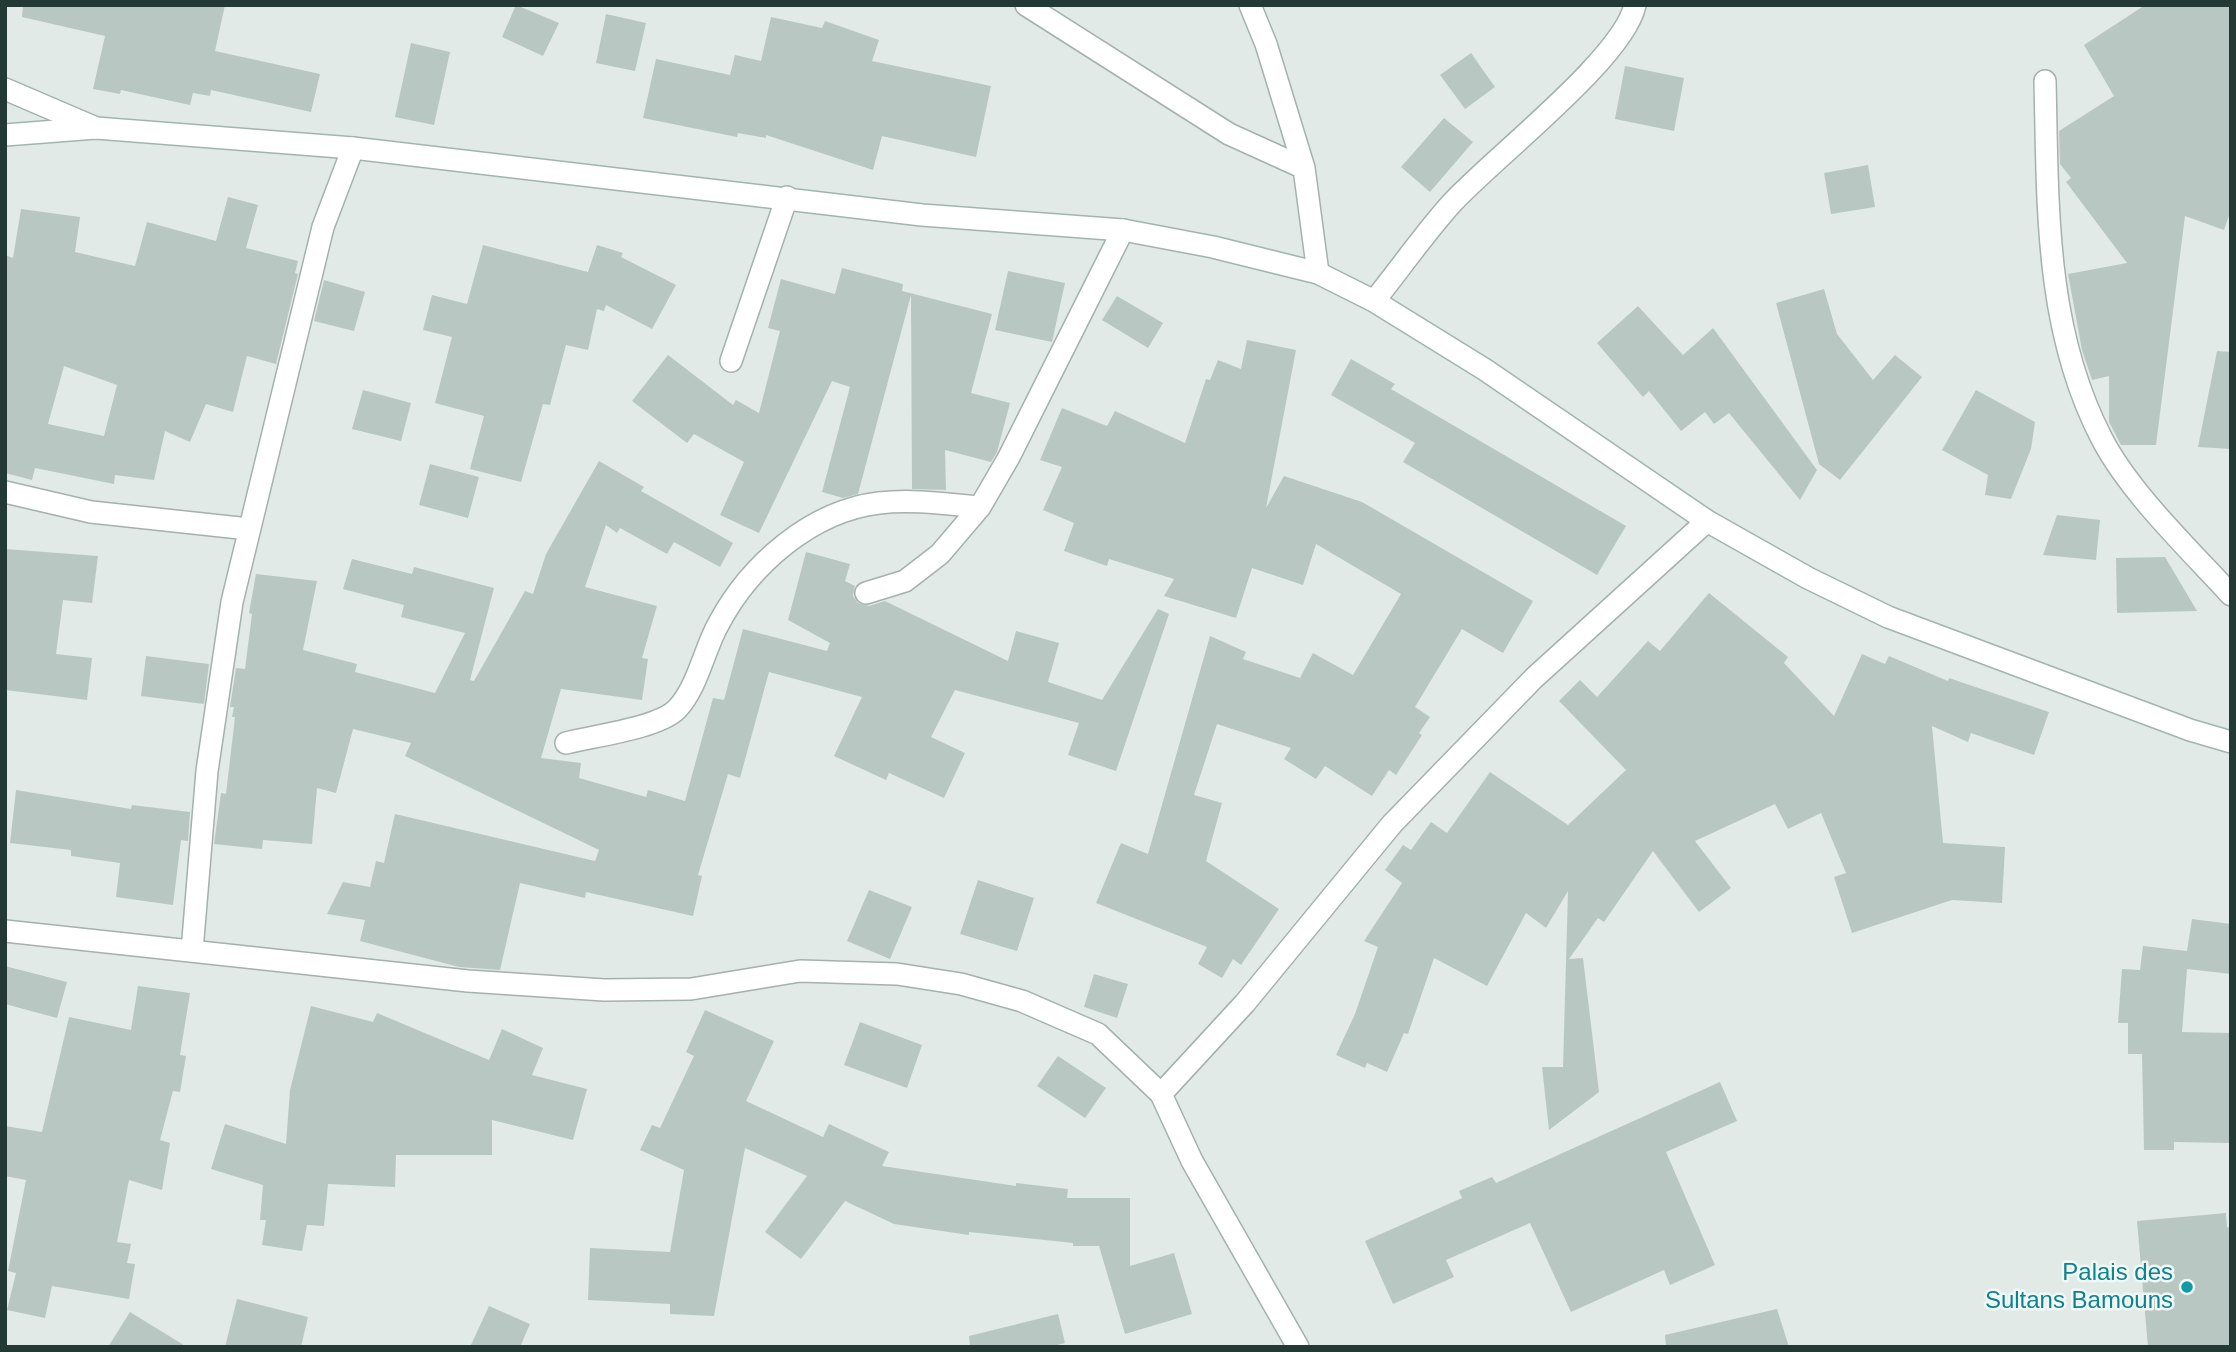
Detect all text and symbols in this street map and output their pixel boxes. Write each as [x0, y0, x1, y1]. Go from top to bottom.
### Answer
place label: Palais des Sultans Bamouns [1985, 1259, 2173, 1315]
marker: Palais des Sultans Bamouns [2179, 1279, 2195, 1295]

